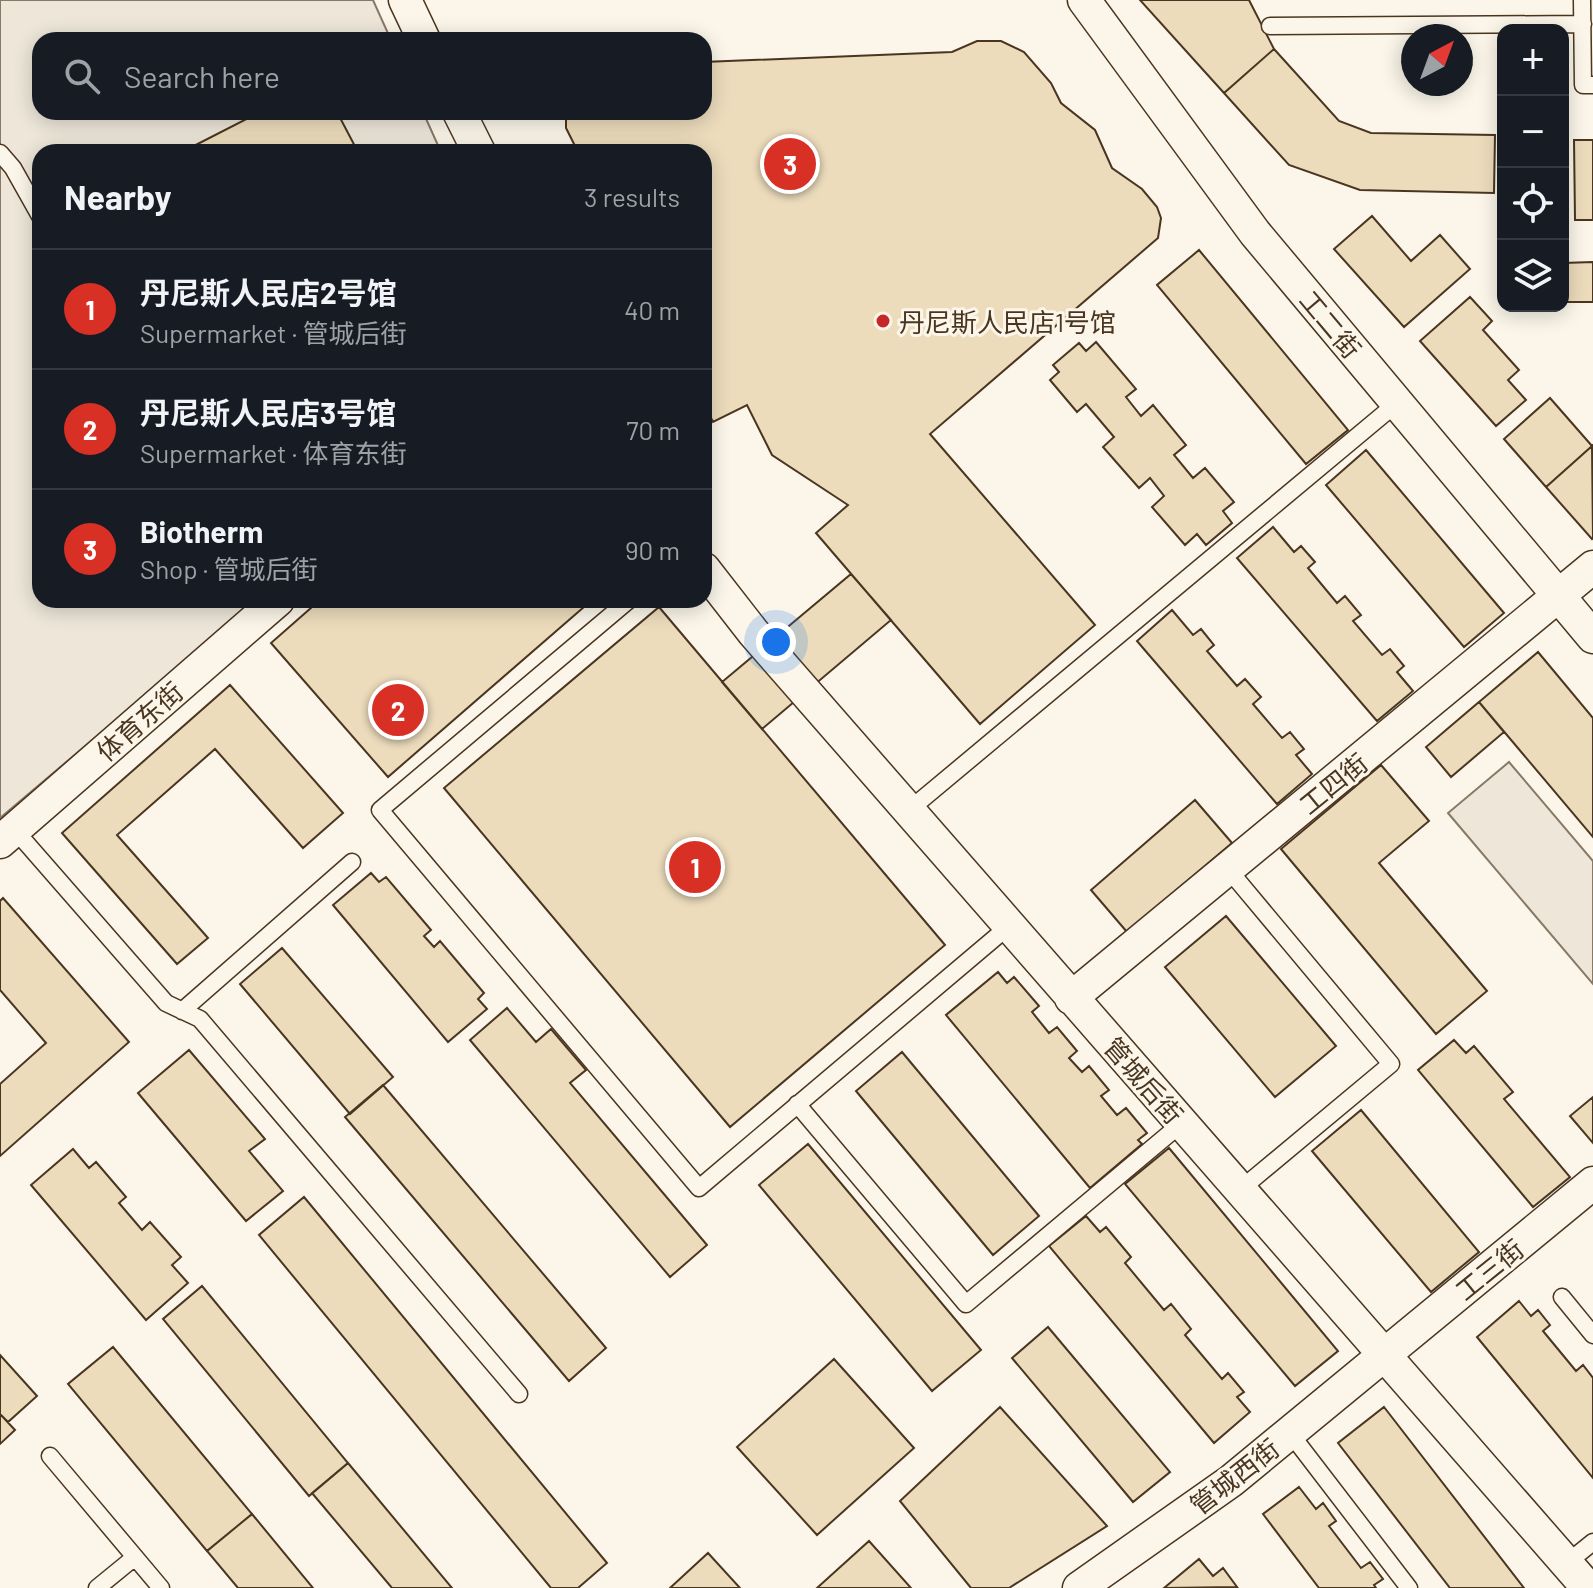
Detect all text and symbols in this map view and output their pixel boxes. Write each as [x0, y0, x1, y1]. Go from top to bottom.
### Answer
north arrow [1401, 24, 1473, 96]
map controls [1497, 24, 1569, 312]
button: + [1497, 24, 1569, 96]
search box [32, 32, 712, 120]
icon: search [60, 54, 104, 98]
text: Search here [124, 58, 280, 94]
button: − [1497, 96, 1569, 168]
pin: 3 [764, 134, 816, 194]
button: locate [1497, 168, 1569, 240]
text: Nearby [64, 176, 172, 217]
text: 3 results [584, 181, 680, 212]
button: layers [1497, 240, 1569, 312]
text: 丹尼斯人民店2号馆 [140, 274, 397, 310]
street label: 工二街 [1294, 284, 1368, 364]
text: 1 [85, 294, 95, 325]
text: 40 m [624, 294, 680, 325]
place label: 丹尼斯人民店1号馆 [899, 306, 1116, 337]
marker: 丹尼斯人民店1号馆 [874, 312, 892, 330]
text: Supermarket · 管城后街 [140, 317, 406, 348]
text: 丹尼斯人民店3号馆 [140, 394, 396, 430]
text: 2 [83, 414, 97, 445]
text: 70 m [626, 414, 680, 445]
text: Supermarket · 体育东街 [140, 437, 406, 468]
text: Biotherm [140, 513, 263, 549]
text: 3 [83, 534, 97, 565]
text: 90 m [625, 534, 680, 565]
text: Shop · 管城后街 [140, 553, 317, 584]
your location [756, 622, 796, 662]
street label: 体育东街 [90, 675, 188, 767]
pin: 2 [372, 680, 424, 740]
street label: 工四街 [1293, 746, 1373, 820]
pin: 1 [669, 837, 721, 897]
street label: 管城后街 [1098, 1031, 1190, 1129]
street label: 工三街 [1449, 1232, 1529, 1306]
street label: 管城西街 [1183, 1432, 1285, 1520]

